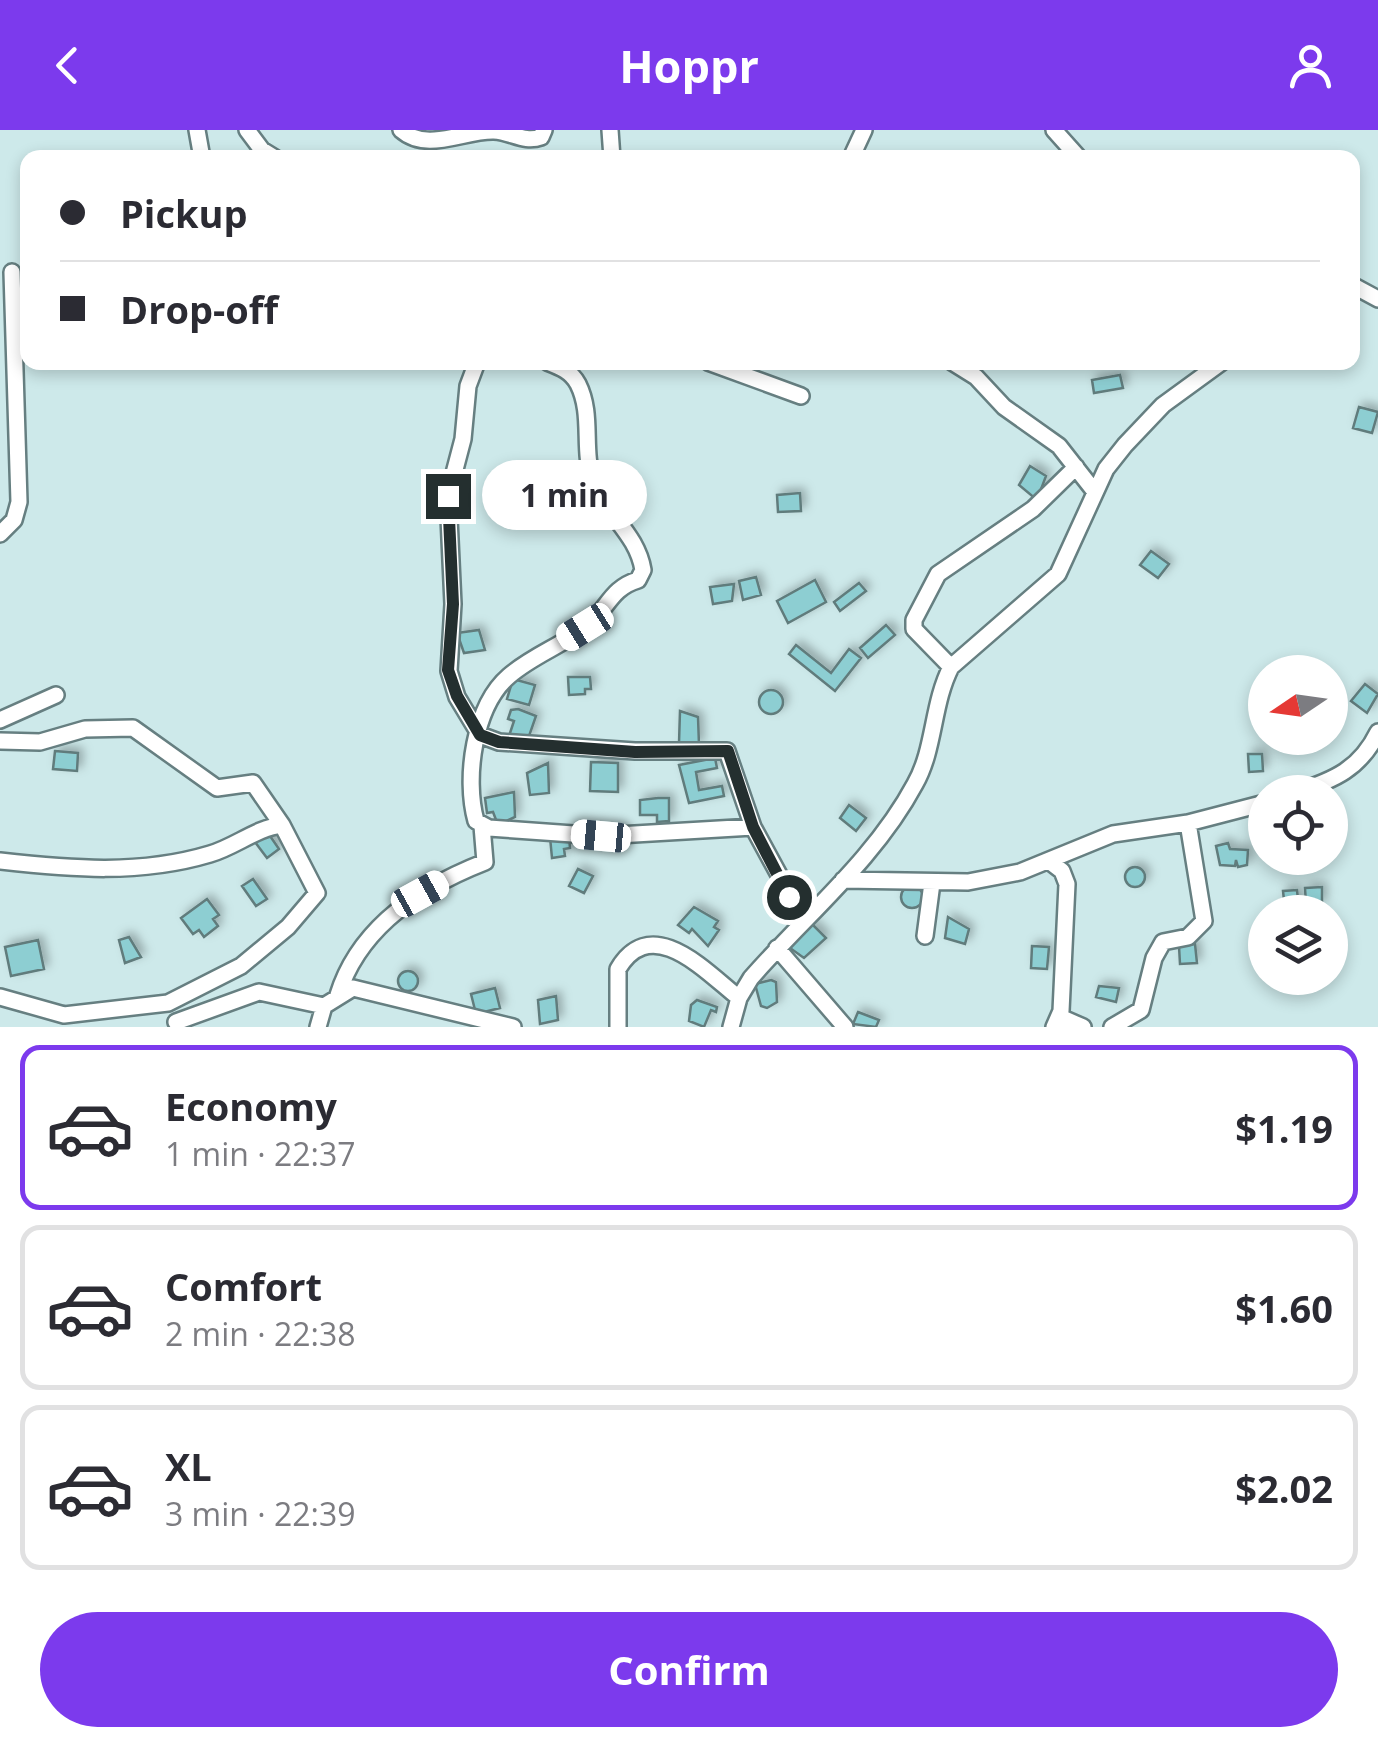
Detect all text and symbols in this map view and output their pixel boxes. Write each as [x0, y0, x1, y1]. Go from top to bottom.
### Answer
text: Hoppr [619, 35, 759, 96]
icon: back [40, 38, 95, 93]
icon: person [1283, 38, 1338, 93]
text: Pickup [120, 187, 248, 239]
text: Drop-off [120, 283, 278, 335]
callout: 1 min [483, 461, 648, 531]
text: 1 min [520, 473, 609, 516]
route end [426, 474, 471, 519]
car [552, 598, 618, 656]
north arrow [1248, 655, 1348, 755]
map controls [1248, 655, 1348, 995]
button: locate [1248, 775, 1348, 875]
car [570, 818, 632, 854]
car [386, 866, 454, 922]
route start [767, 875, 812, 920]
button: layers [1248, 895, 1348, 995]
text: Economy [165, 1080, 337, 1132]
icon: car [45, 1083, 135, 1173]
text: $1.19 [1235, 1102, 1333, 1154]
text: 1 min · 22:37 [165, 1132, 356, 1175]
text: Comfort [165, 1260, 322, 1312]
icon: car [45, 1263, 135, 1353]
text: $1.60 [1235, 1282, 1333, 1334]
text: 2 min · 22:38 [165, 1312, 356, 1355]
text: XL [165, 1440, 212, 1492]
icon: car [45, 1443, 135, 1533]
text: $2.02 [1235, 1462, 1333, 1514]
text: 3 min · 22:39 [165, 1492, 356, 1535]
button: Confirm [40, 1612, 1338, 1727]

